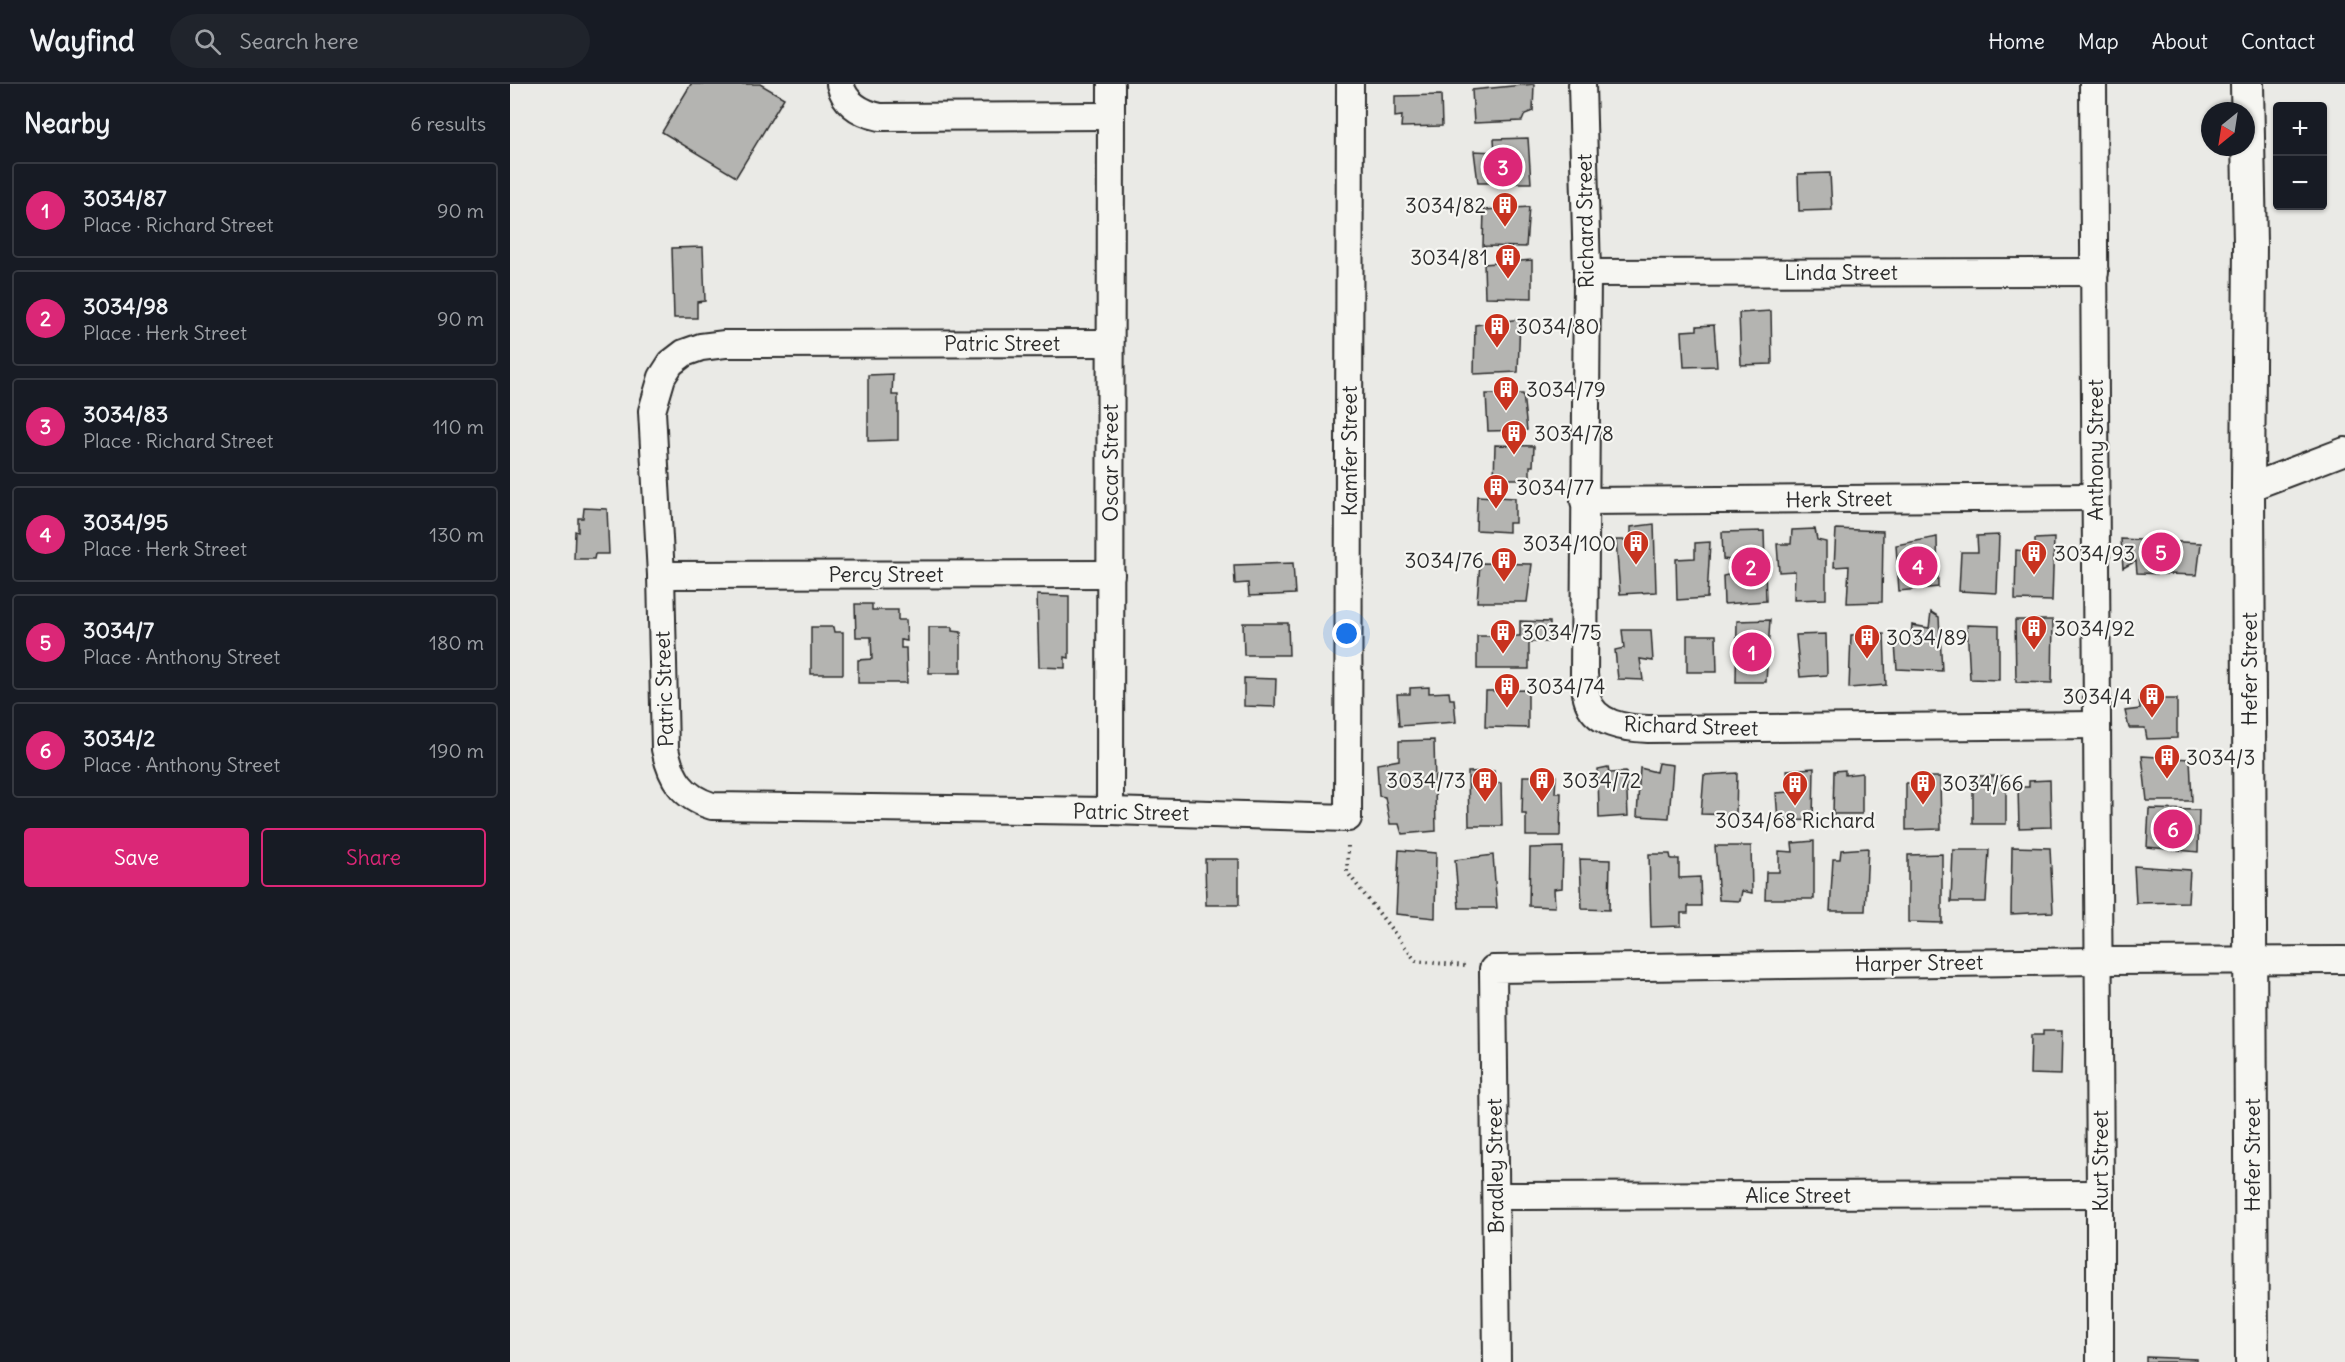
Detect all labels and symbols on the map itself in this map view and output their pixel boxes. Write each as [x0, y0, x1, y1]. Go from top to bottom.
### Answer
north arrow [2201, 102, 2255, 156]
pin: 3 [1484, 144, 1522, 190]
street label: Richard Street [1570, 153, 1600, 289]
building icon: 3034/82 [1490, 190, 1520, 228]
place label: 3034/82 [1405, 192, 1486, 219]
building icon: 3034/81 [1493, 242, 1523, 280]
place label: 3034/81 [1410, 244, 1488, 271]
street label: Linda Street [1784, 259, 1898, 286]
building icon: 3034/80 [1482, 311, 1512, 349]
place label: 3034/80 [1516, 313, 1599, 340]
street label: Patric Street [944, 330, 1060, 357]
building icon: 3034/79 [1491, 374, 1521, 412]
place label: 3034/79 [1526, 376, 1606, 403]
street label: Anthony Street [2082, 379, 2109, 521]
street label: Kamfer Street [1336, 386, 1363, 516]
street label: Oscar Street [1097, 404, 1124, 522]
building icon: 3034/78 [1499, 418, 1529, 456]
place label: 3034/78 [1534, 420, 1614, 447]
building icon: 3034/77 [1481, 472, 1511, 510]
place label: 3034/77 [1516, 474, 1594, 501]
street label: Herk Street [1785, 485, 1893, 513]
building icon: 3034/100 [1621, 528, 1651, 566]
place label: 3034/100 [1523, 530, 1616, 557]
pin: 5 [2142, 530, 2180, 574]
building icon: 3034/93 [2019, 538, 2049, 576]
place label: 3034/93 [2054, 540, 2135, 567]
pin: 2 [1732, 544, 1770, 590]
pin: 4 [1898, 544, 1938, 588]
building icon: 3034/76 [1489, 545, 1519, 583]
place label: 3034/76 [1404, 547, 1484, 574]
street label: Percy Street [828, 561, 944, 588]
street label: Hefer Street [2236, 612, 2263, 726]
building icon: 3034/92 [2019, 613, 2049, 651]
place label: 3034/92 [2054, 615, 2135, 642]
building icon: 3034/75 [1488, 617, 1518, 655]
your location [1332, 619, 1361, 648]
place label: 3034/75 [1522, 619, 1602, 646]
building icon: 3034/89 [1852, 622, 1882, 660]
place label: 3034/89 [1886, 624, 1968, 651]
street label: Patric Street [648, 630, 680, 748]
pin: 1 [1732, 630, 1772, 674]
building icon: 3034/74 [1492, 671, 1522, 709]
place label: 3034/74 [1526, 673, 1605, 700]
building icon: 3034/4 [2137, 681, 2167, 719]
place label: 3034/4 [2062, 683, 2132, 710]
street label: Richard Street [1623, 710, 1759, 742]
building icon: 3034/3 [2152, 742, 2182, 780]
place label: 3034/3 [2186, 744, 2255, 771]
building icon: 3034/73 [1470, 765, 1500, 803]
building icon: 3034/72 [1527, 765, 1557, 803]
place label: 3034/73 [1386, 767, 1466, 794]
place label: 3034/72 [1562, 767, 1641, 794]
building icon: 3034/66 [1908, 768, 1938, 806]
building icon: 3034/68 Richard [1780, 769, 1810, 807]
place label: 3034/66 [1942, 770, 2024, 797]
street label: Patric Street [1073, 797, 1189, 827]
pin: 6 [2154, 806, 2192, 852]
place label: 3034/68 Richard [1715, 807, 1875, 834]
street label: Harper Street [1855, 948, 1983, 978]
street label: Bradley Street [1480, 1098, 1510, 1234]
street label: Hefer Street [2239, 1098, 2266, 1212]
street label: Kurt Street [2087, 1110, 2114, 1212]
street label: Alice Street [1745, 1182, 1851, 1209]

